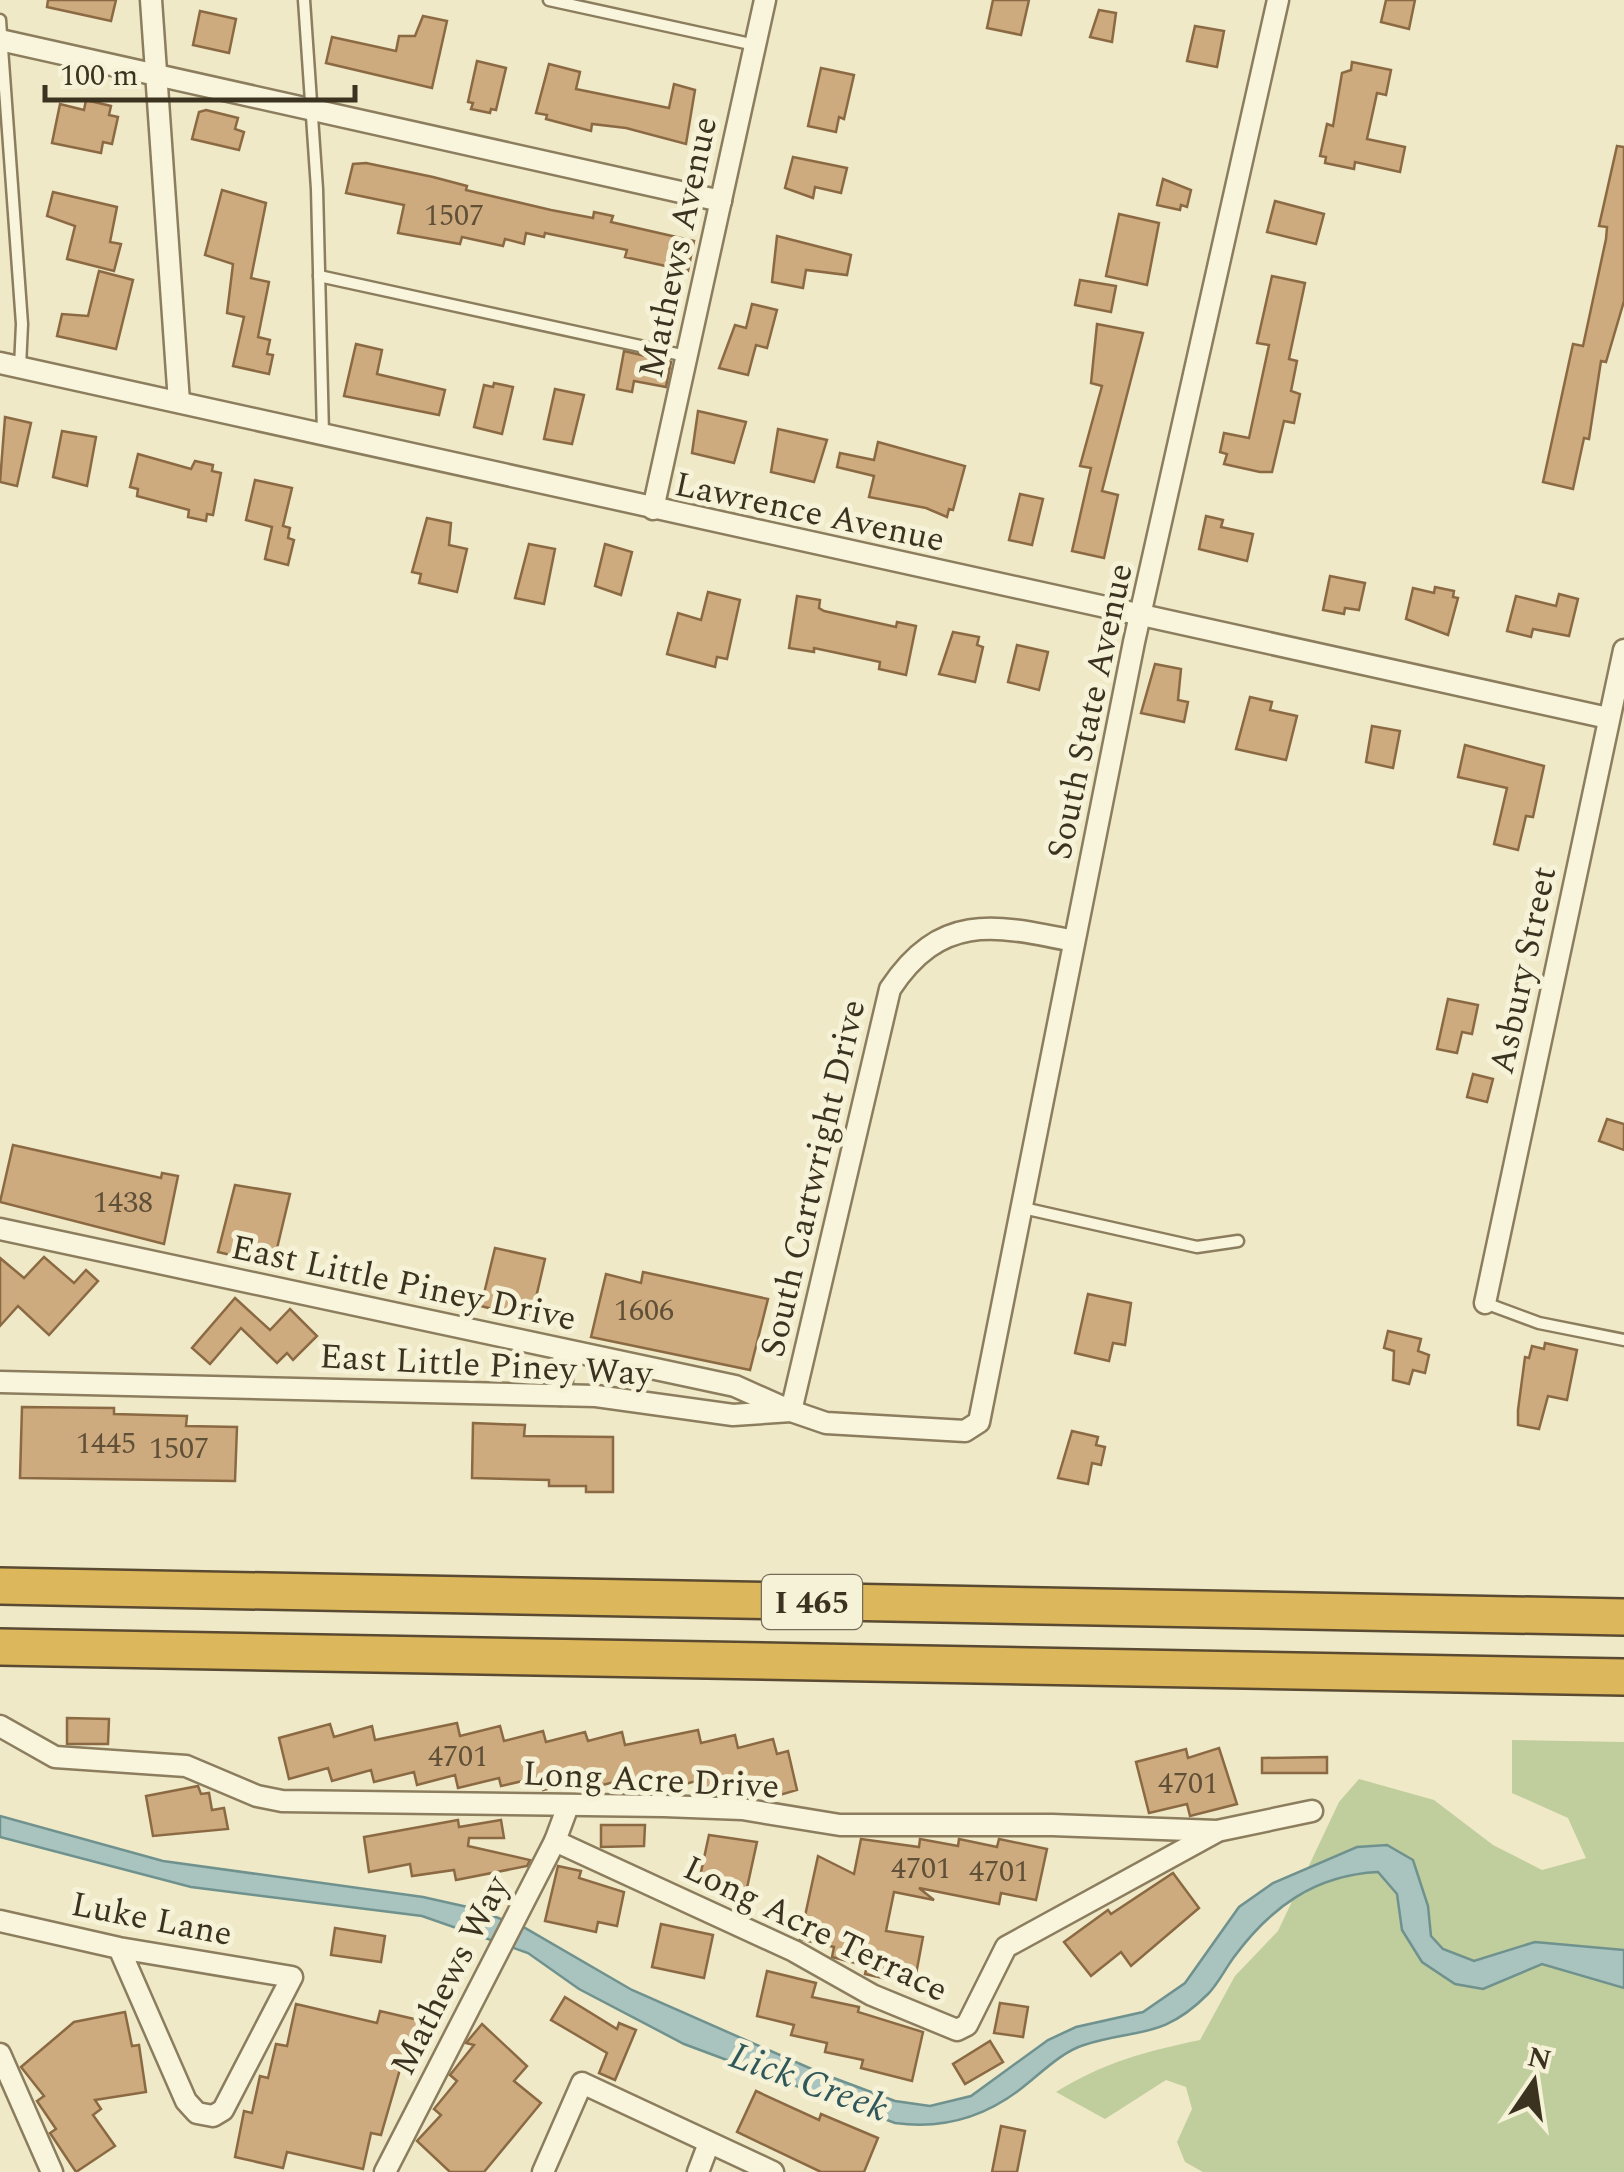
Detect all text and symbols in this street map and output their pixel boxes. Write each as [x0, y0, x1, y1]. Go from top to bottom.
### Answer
scale bar [45, 40, 355, 102]
text: 100 m [60, 53, 138, 99]
street label: Mathews Avenue [625, 112, 732, 383]
house number: 1507 [424, 193, 484, 239]
street label: Lawrence Avenue [670, 458, 950, 567]
street label: South State Avenue [1033, 558, 1148, 864]
street label: Asbury Street [1476, 862, 1571, 1079]
street label: South Cartwright Drive [747, 994, 880, 1362]
house number: 1438 [93, 1180, 153, 1226]
street label: East Little Piney Drive [226, 1221, 581, 1346]
house number: 1606 [614, 1288, 674, 1334]
street label: East Little Piney Way [318, 1330, 655, 1401]
house number: 1445 [76, 1421, 136, 1467]
house number: 1507 [149, 1426, 209, 1472]
road number: I 465 [762, 1575, 862, 1629]
house number: 4701 [428, 1734, 488, 1780]
street label: Long Acre Drive [521, 1747, 780, 1814]
house number: 4701 [1158, 1761, 1218, 1807]
street label: Long Acre Terrace [674, 1842, 957, 2016]
house number: 4701 [891, 1846, 951, 1892]
house number: 4701 [969, 1849, 1029, 1895]
street label: Mathews Way [377, 1865, 524, 2085]
street label: Luke Lane [67, 1878, 237, 1961]
water label: Lick Creek [721, 2027, 896, 2138]
north arrow [1484, 2032, 1584, 2132]
text: N [1523, 2036, 1555, 2083]

